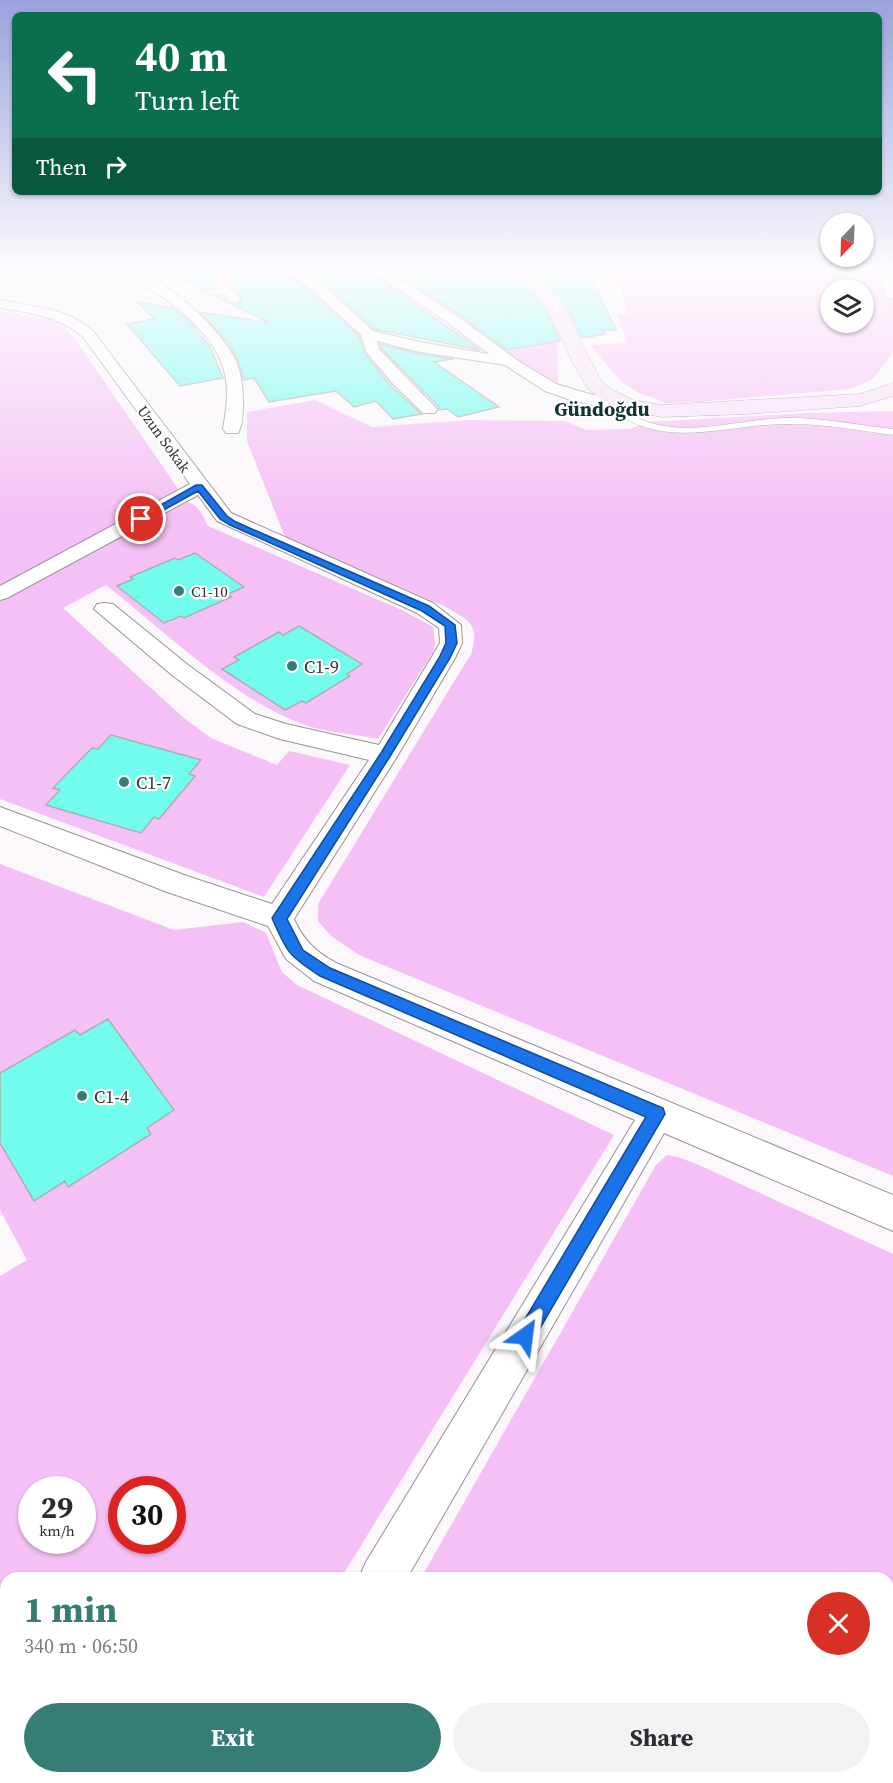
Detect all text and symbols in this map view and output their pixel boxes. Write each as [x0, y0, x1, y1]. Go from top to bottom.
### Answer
text: 40 m [135, 27, 228, 85]
icon: left [36, 36, 114, 114]
text: Turn left [135, 82, 239, 119]
icon: right [99, 150, 132, 183]
text: Then [36, 152, 87, 182]
north arrow [820, 213, 874, 267]
map controls [820, 213, 874, 333]
button: layers [820, 279, 874, 333]
district label: Gündoğdu [554, 395, 650, 423]
street label: Uzun Sokak [132, 401, 196, 478]
pin [115, 493, 166, 544]
icon: arrive [124, 502, 157, 535]
place label: C1-10 [191, 581, 228, 602]
marker: C1-10 [172, 584, 186, 598]
place label: C1-9 [304, 654, 339, 679]
marker: C1-9 [285, 659, 299, 673]
place label: C1-7 [136, 770, 171, 795]
marker: C1-7 [117, 775, 131, 789]
place label: C1-4 [94, 1084, 129, 1109]
marker: C1-4 [75, 1089, 89, 1103]
position arrow [493, 1304, 557, 1368]
speed limit sign: 30 [108, 1476, 186, 1554]
text: 29 [41, 1487, 73, 1528]
text: km/h [39, 1520, 75, 1541]
text: 1 min [24, 1585, 117, 1634]
button: close [807, 1592, 870, 1655]
text: 340 m · 06:50 [24, 1632, 138, 1660]
button: Exit [24, 1703, 441, 1772]
button: Share [453, 1703, 870, 1772]

